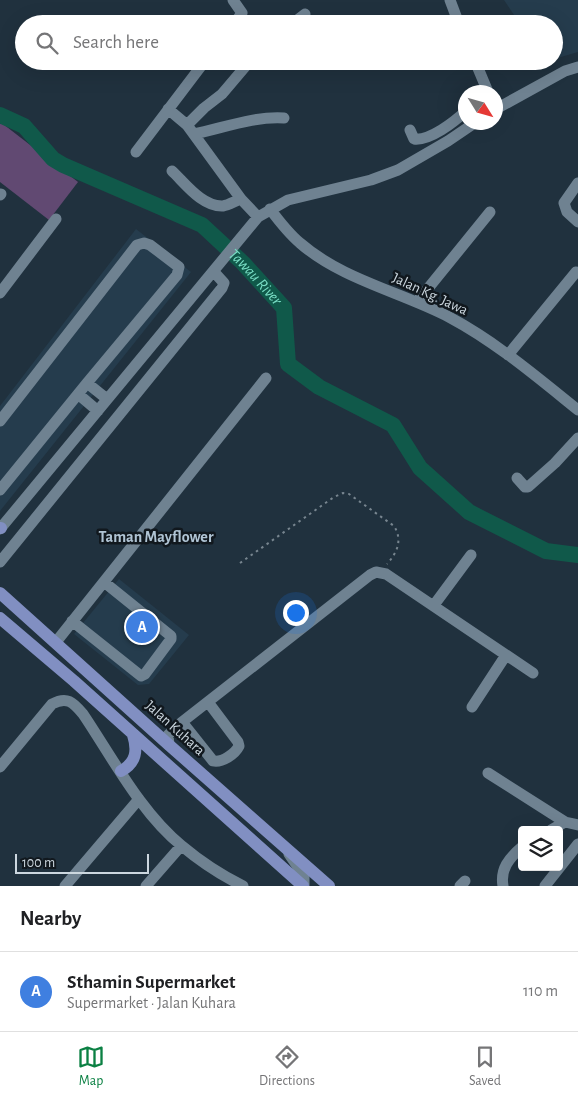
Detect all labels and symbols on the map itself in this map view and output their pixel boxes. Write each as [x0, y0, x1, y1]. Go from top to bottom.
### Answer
north arrow [458, 85, 503, 130]
water label: Tawau River [225, 246, 286, 309]
street label: Jalan Kg. Jawa [390, 270, 470, 318]
district label: Taman Mayflower [99, 529, 214, 546]
your location [283, 600, 309, 626]
pin: A [126, 608, 158, 646]
street label: Jalan Kuhara [143, 698, 207, 758]
scale bar [15, 851, 149, 874]

